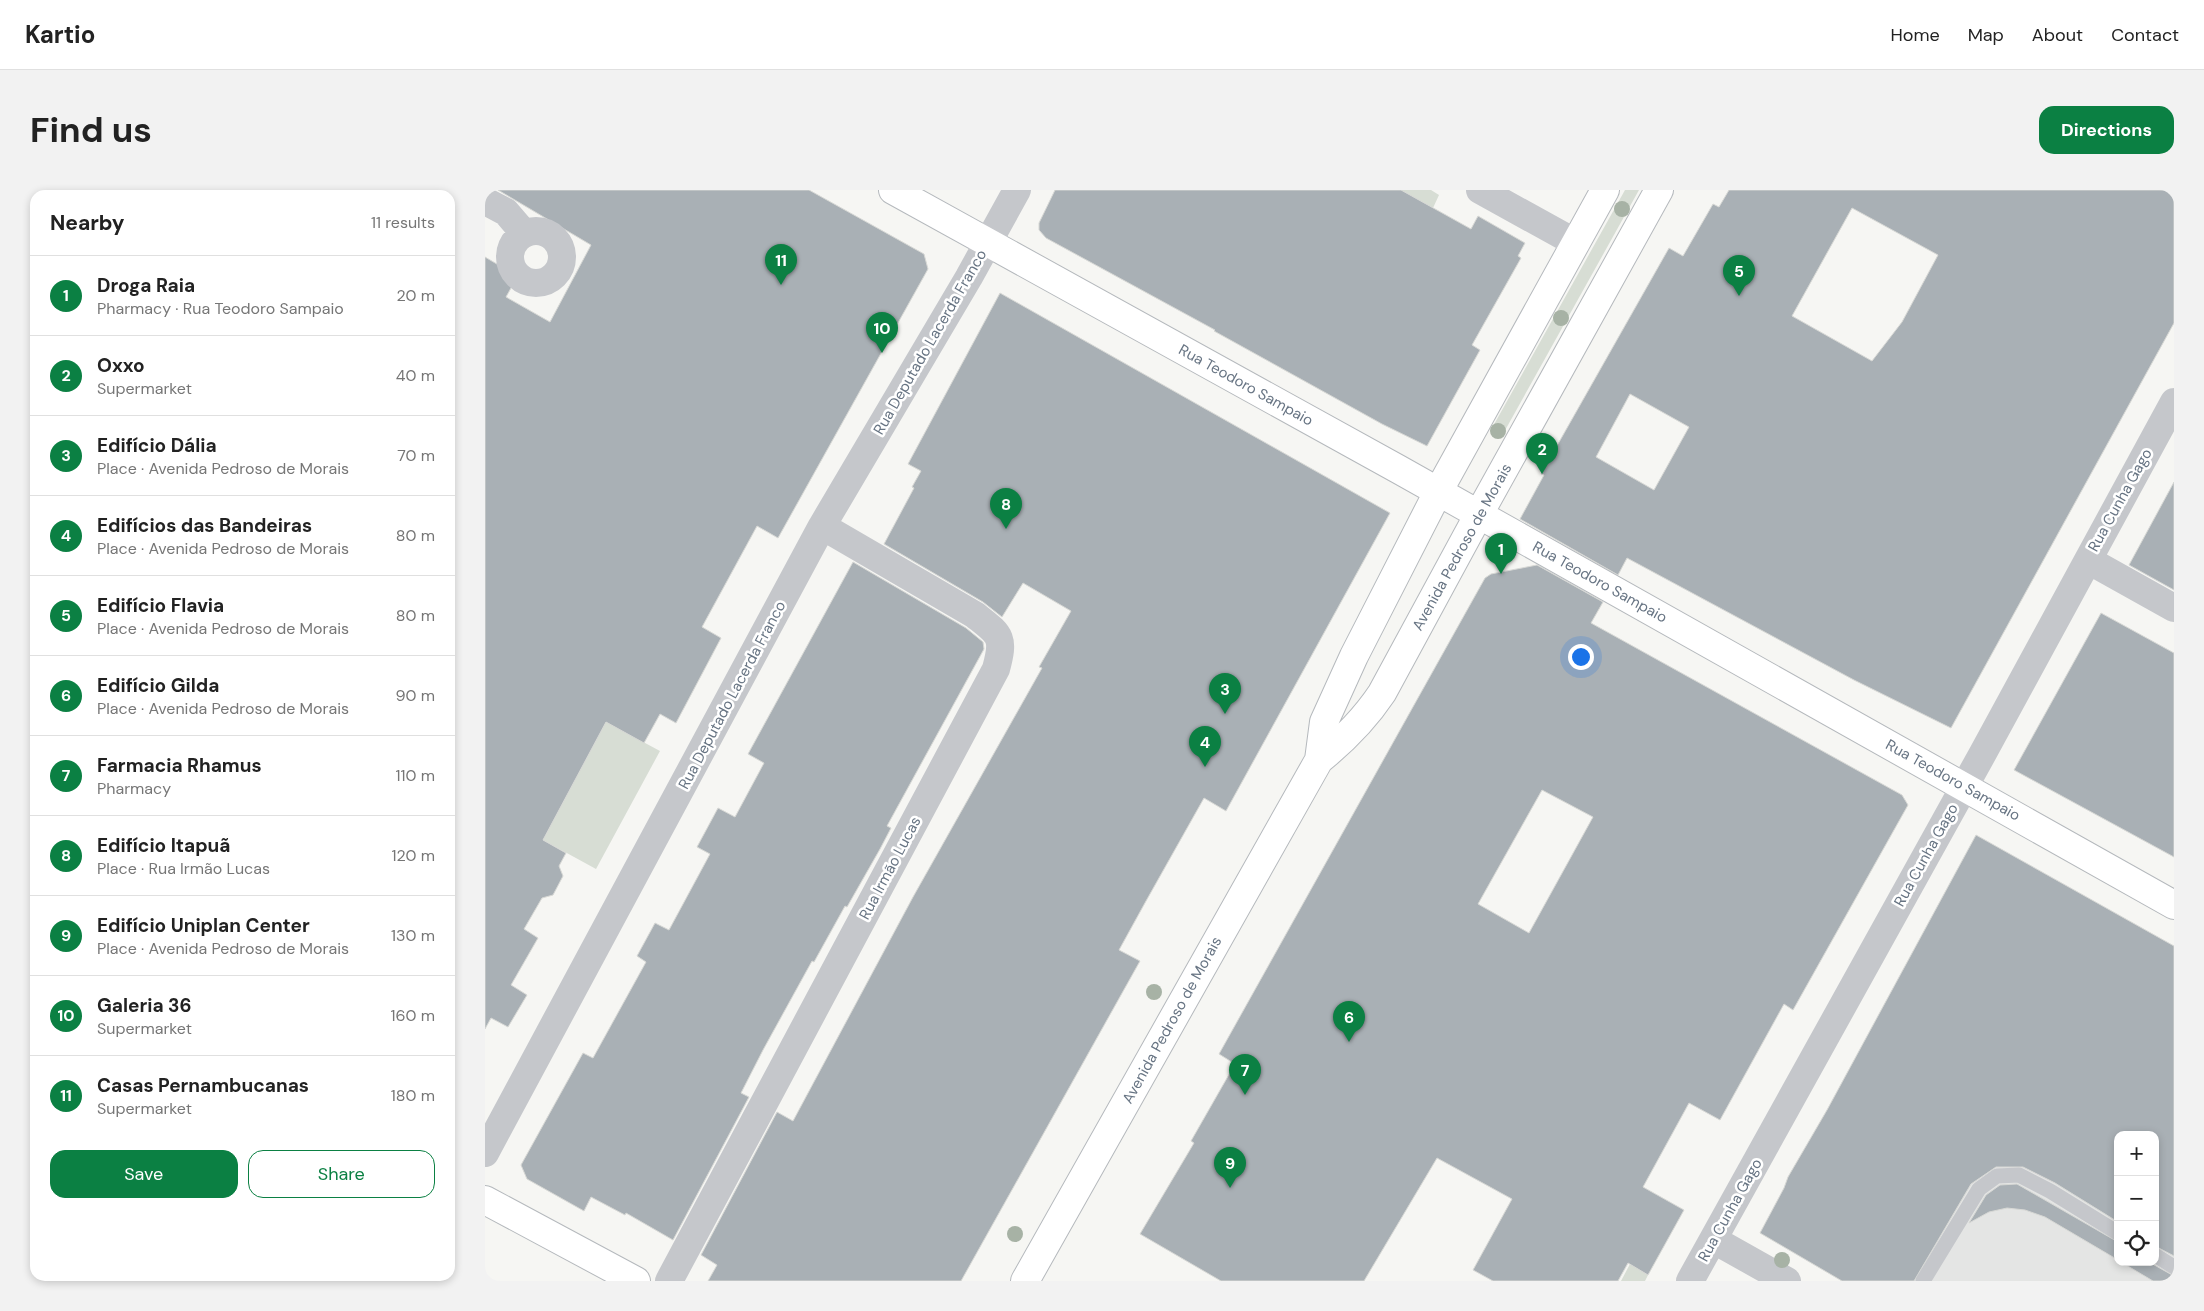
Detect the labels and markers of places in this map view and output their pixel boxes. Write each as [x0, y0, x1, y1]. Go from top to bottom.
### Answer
pin: 11 [765, 244, 797, 285]
pin: 5 [1723, 255, 1755, 296]
pin: 10 [866, 312, 898, 353]
pin: 2 [1526, 433, 1558, 474]
pin: 8 [990, 488, 1022, 529]
pin: 1 [1485, 533, 1517, 574]
pin: 3 [1209, 673, 1241, 714]
pin: 4 [1189, 726, 1221, 767]
pin: 6 [1333, 1001, 1365, 1042]
pin: 7 [1229, 1054, 1261, 1095]
pin: 9 [1214, 1147, 1246, 1188]

